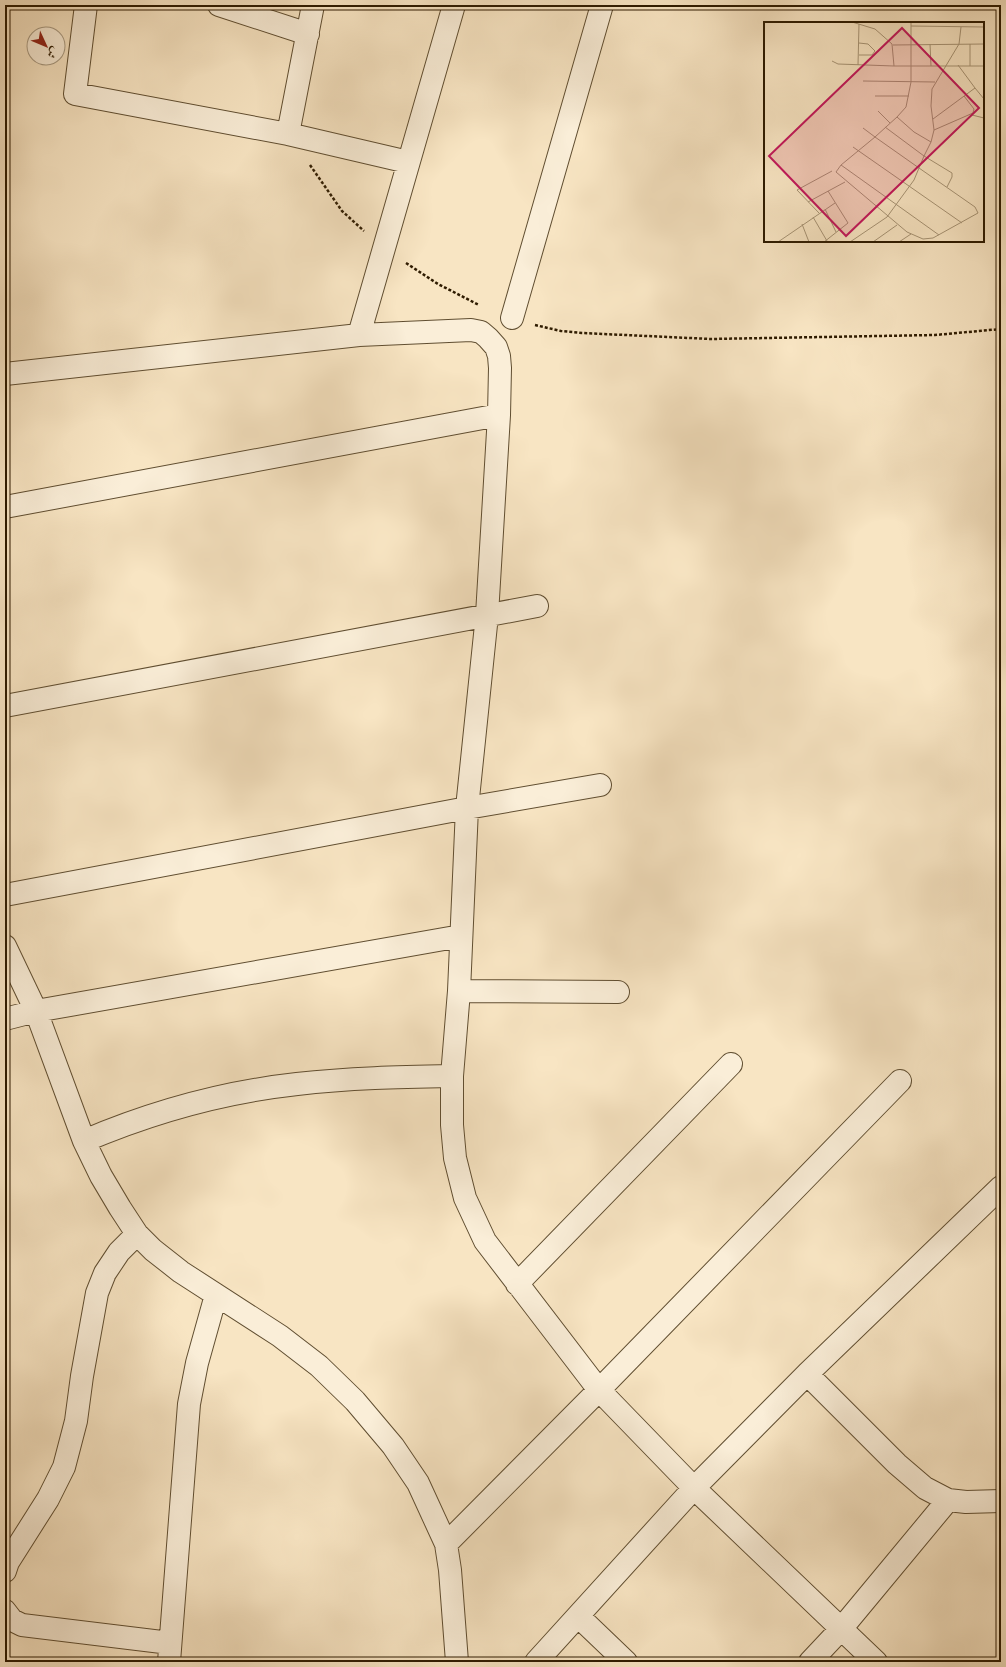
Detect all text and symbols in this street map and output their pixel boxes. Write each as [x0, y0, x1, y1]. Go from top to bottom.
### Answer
inset map [764, 22, 984, 242]
north arrow [26, 26, 66, 66]
text: ش [44, 43, 61, 61]

